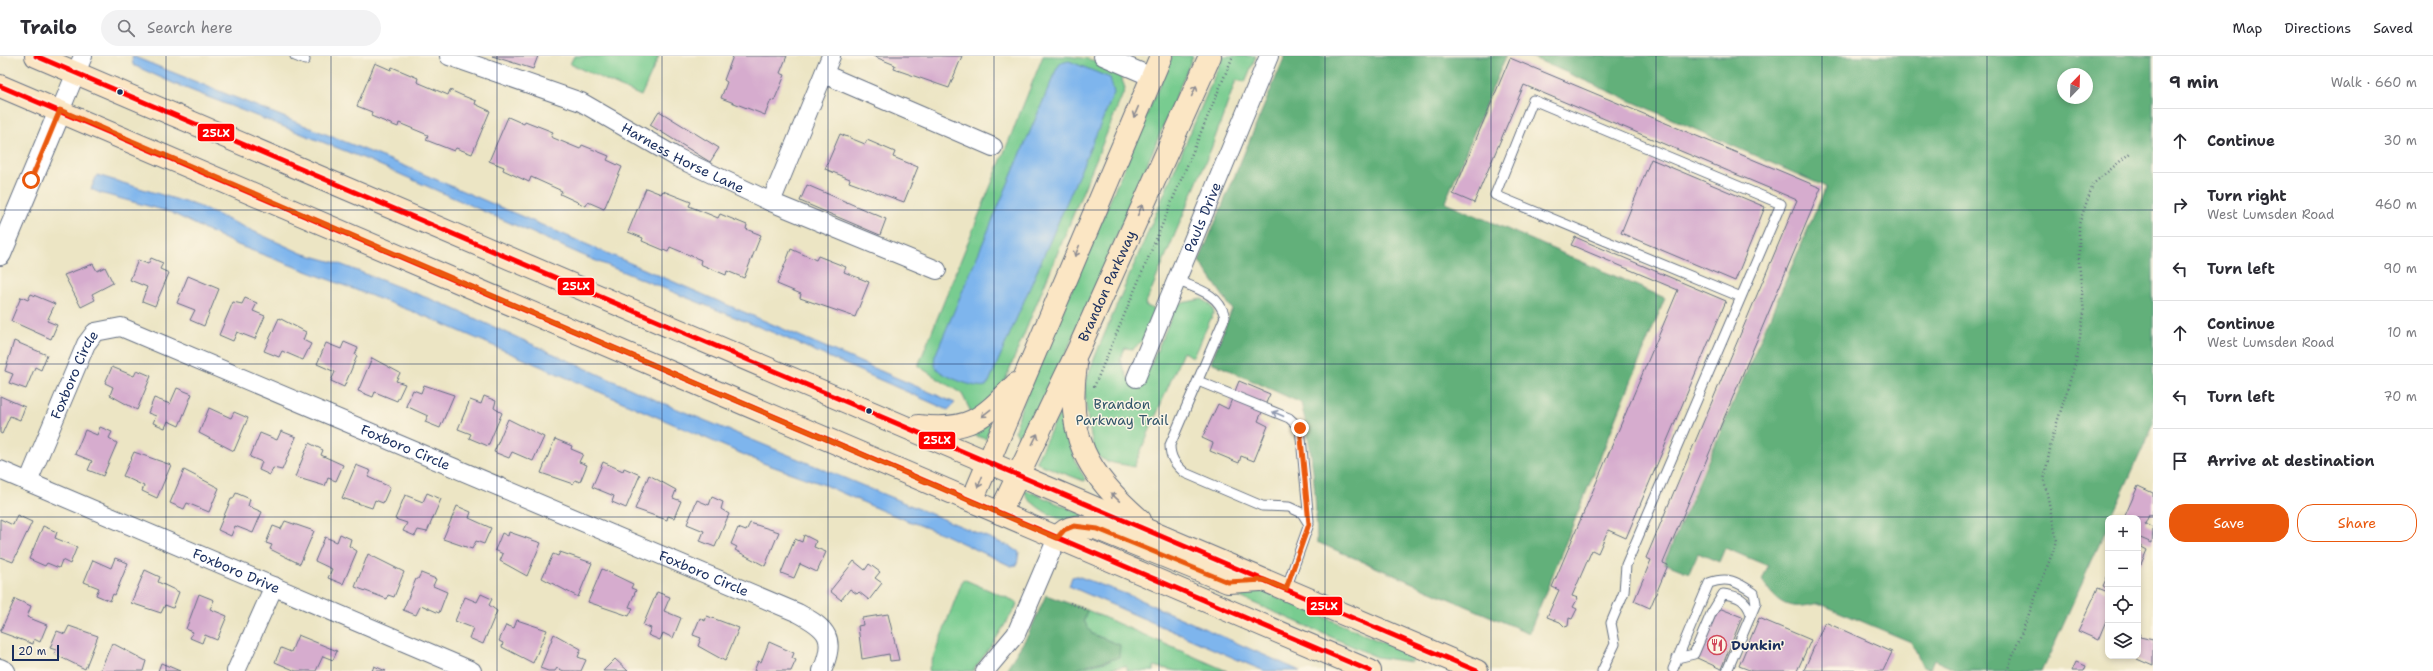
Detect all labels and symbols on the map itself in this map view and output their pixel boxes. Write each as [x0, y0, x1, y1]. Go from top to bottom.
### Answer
north arrow [2057, 68, 2093, 104]
one-way arrow [1190, 86, 1198, 98]
unlabelled marker [115, 87, 125, 97]
one-way arrow [1132, 106, 1140, 118]
street label: Harness Horse Lane [618, 118, 747, 197]
line badge: 25LX [197, 123, 235, 142]
text: 25LX [202, 126, 230, 141]
route start [22, 171, 40, 189]
street label: Pauls Drive [1180, 179, 1225, 255]
one-way arrow [1137, 204, 1145, 216]
street label: Brandon Parkway [1074, 227, 1140, 344]
one-way arrow [1073, 244, 1081, 256]
line badge: 25LX [557, 277, 595, 296]
text: 25LX [562, 279, 590, 294]
street label: Foxboro Circle [46, 326, 102, 422]
park label: Brandon Parkway Trail [1076, 395, 1169, 429]
unlabelled marker [864, 406, 874, 416]
one-way arrow [981, 409, 992, 417]
one-way arrow [1273, 410, 1285, 417]
route end [1291, 419, 1309, 437]
street label: Foxboro Circle [358, 420, 453, 474]
line badge: 25LX [918, 431, 956, 450]
text: 25LX [923, 433, 951, 448]
one-way arrow [1032, 434, 1039, 446]
one-way arrow [976, 475, 984, 487]
one-way arrow [1110, 493, 1120, 502]
street label: Foxboro Drive [190, 544, 283, 597]
street label: Foxboro Circle [656, 546, 752, 600]
line badge: 25LX [1306, 596, 1343, 616]
text: 25LX [1310, 599, 1338, 614]
restaurant icon: Dunkin' [1706, 634, 1728, 656]
place label: Dunkin' [1731, 636, 1784, 654]
scale bar [12, 643, 59, 662]

